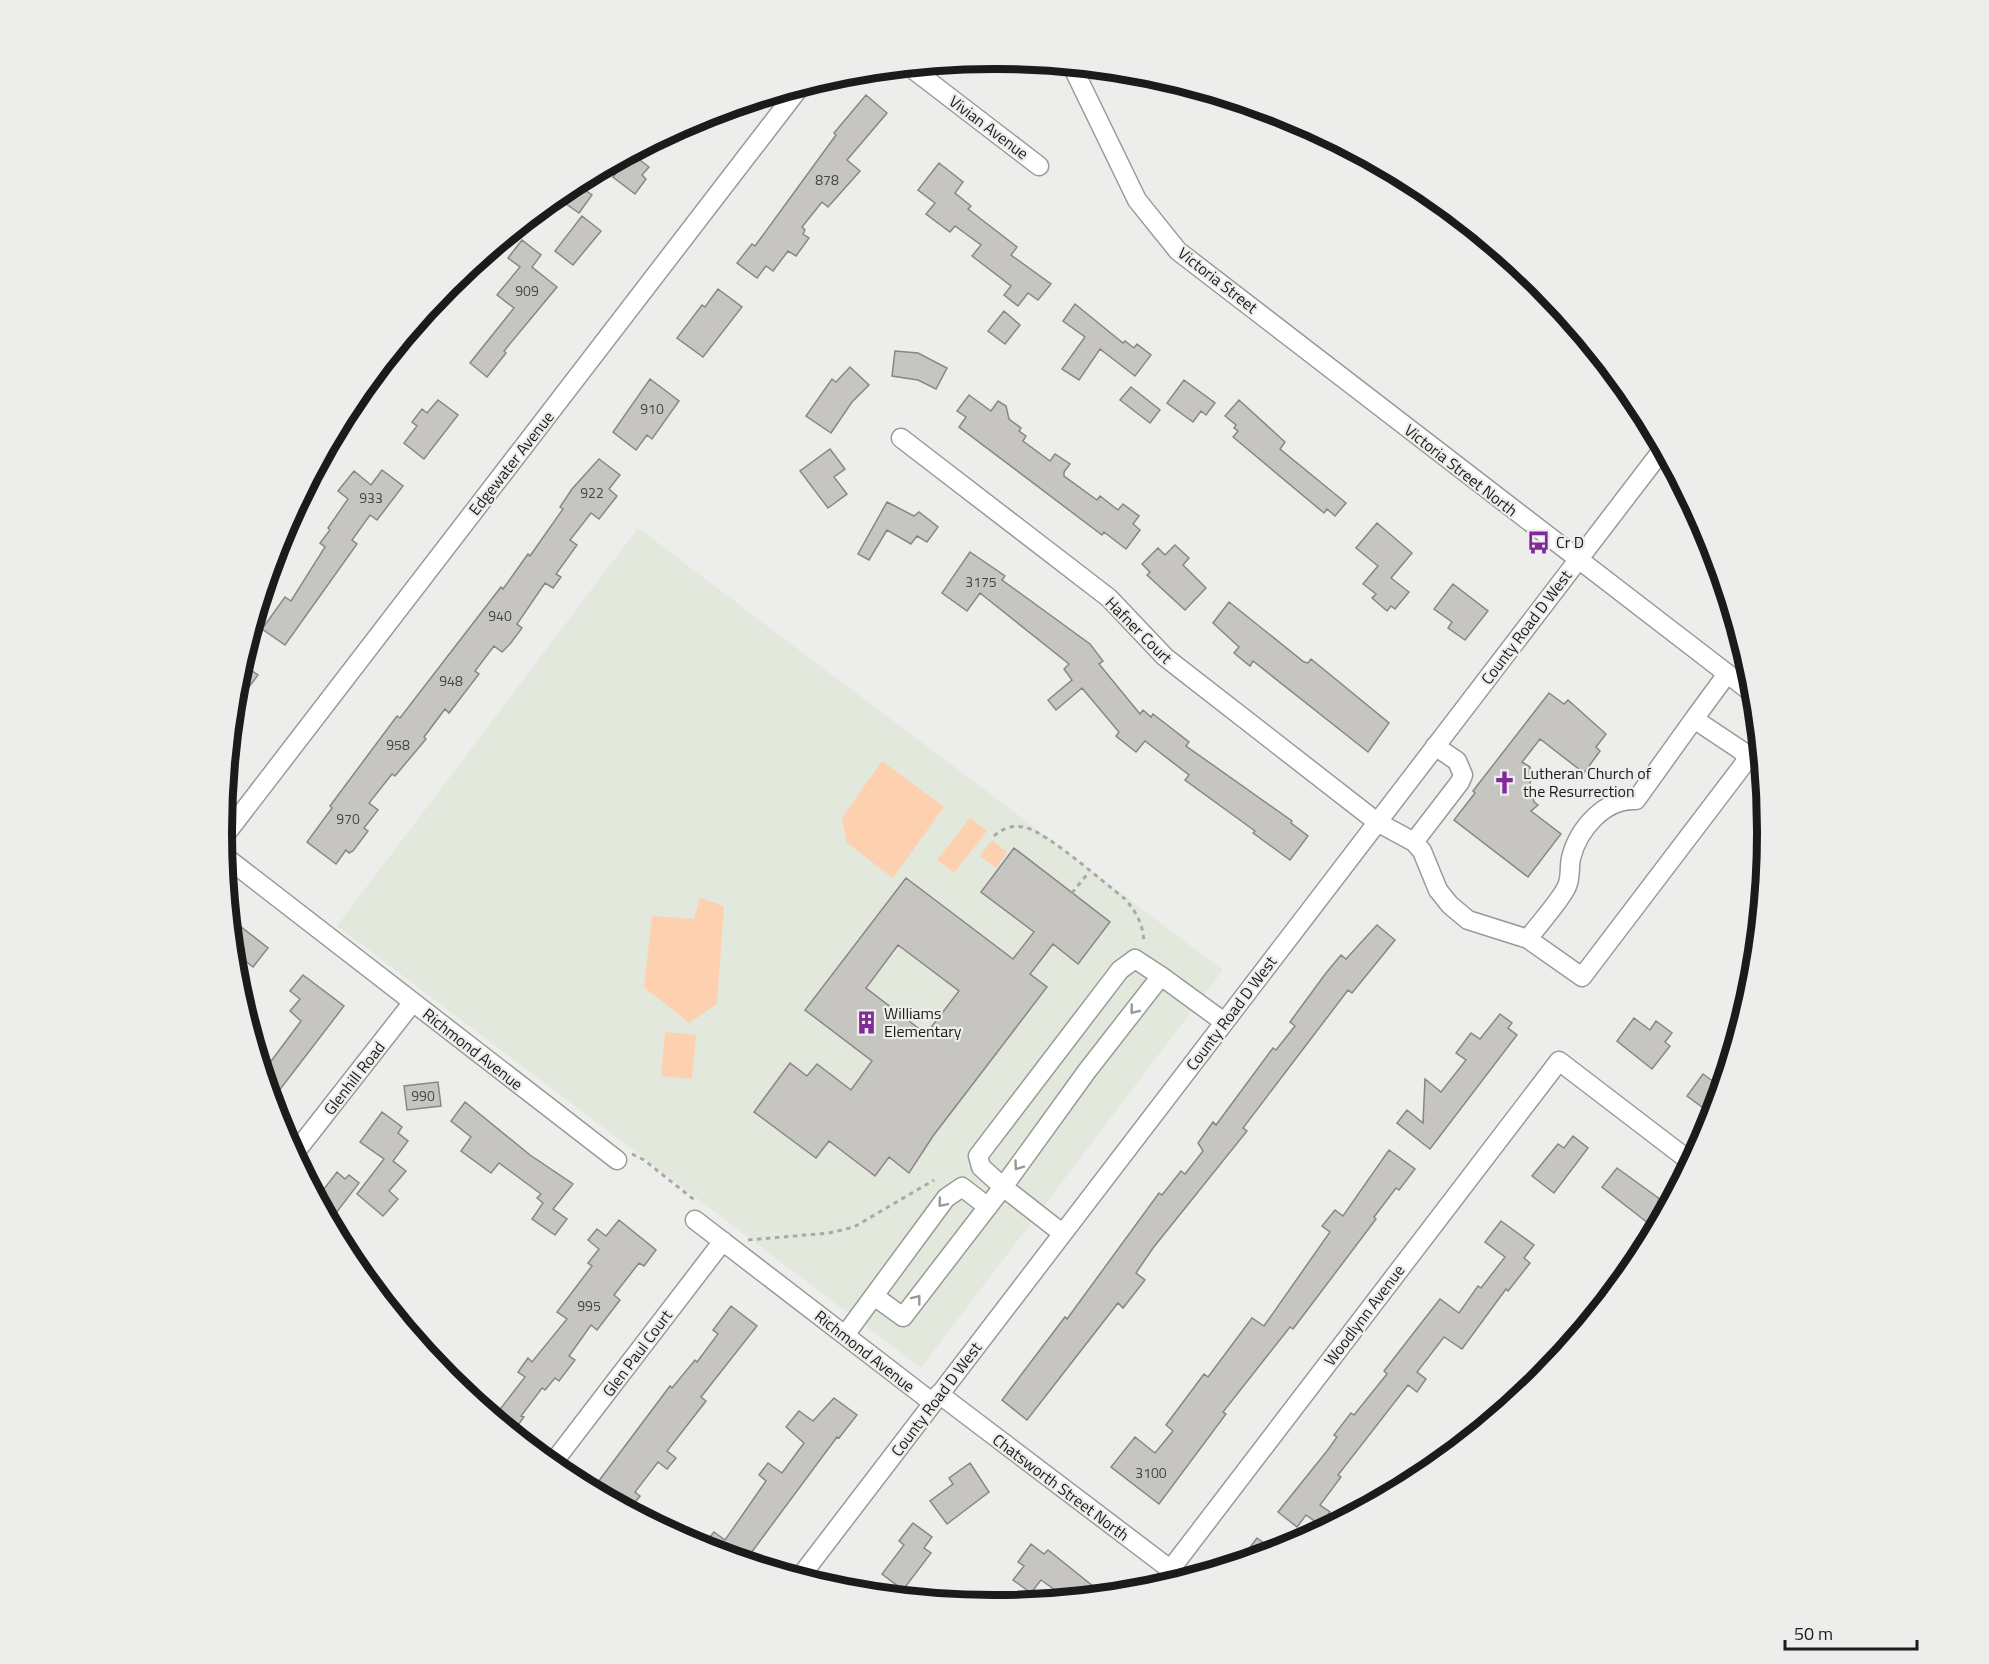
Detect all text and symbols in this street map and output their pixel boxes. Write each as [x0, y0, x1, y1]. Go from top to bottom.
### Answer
street label: Vivian Avenue [944, 89, 1034, 165]
house number: 878 [815, 169, 839, 190]
street label: Victoria Street [1173, 241, 1263, 319]
house number: 909 [515, 280, 539, 301]
house number: 910 [640, 398, 664, 419]
street label: Edgewater Avenue [463, 406, 559, 520]
street label: Victoria Street North [1399, 418, 1523, 522]
house number: 922 [580, 482, 604, 503]
house number: 933 [359, 487, 383, 508]
bus stop icon: Cr D [1525, 529, 1551, 555]
place label: Cr D [1556, 530, 1584, 554]
street label: County Road D West [1475, 564, 1577, 689]
house number: 3175 [965, 571, 997, 592]
street label: Hafner Court [1100, 591, 1178, 669]
house number: 940 [488, 605, 512, 626]
house number: 948 [439, 670, 463, 691]
house number: 958 [386, 734, 410, 755]
place label: Lutheran Church of the Resurrection [1523, 761, 1652, 803]
church icon: Lutheran Church of the Resurrection [1492, 769, 1518, 795]
house number: 970 [336, 808, 360, 829]
street label: County Road D West [1180, 950, 1282, 1075]
place label: Williams Elementary [884, 1001, 962, 1043]
street label: Richmond Avenue [418, 1002, 528, 1096]
one-way arrow [1131, 1003, 1142, 1014]
building icon: Williams Elementary [853, 1009, 879, 1035]
street label: Glenhill Road [317, 1036, 391, 1120]
house number: 990 [411, 1085, 435, 1106]
one-way arrow [1014, 1160, 1025, 1171]
one-way arrow [939, 1196, 950, 1207]
street label: Woodlynn Avenue [1318, 1259, 1410, 1371]
house number: 995 [577, 1295, 601, 1316]
one-way arrow [909, 1295, 920, 1306]
street label: Glen Paul Court [596, 1304, 678, 1402]
street label: Richmond Avenue [810, 1304, 920, 1398]
street label: County Road D West [885, 1336, 987, 1461]
street label: Chatsworth Street North [988, 1428, 1134, 1546]
house number: 3100 [1135, 1462, 1167, 1483]
scale bar [1785, 1613, 1917, 1651]
text: 50 m [1794, 1620, 1833, 1647]

